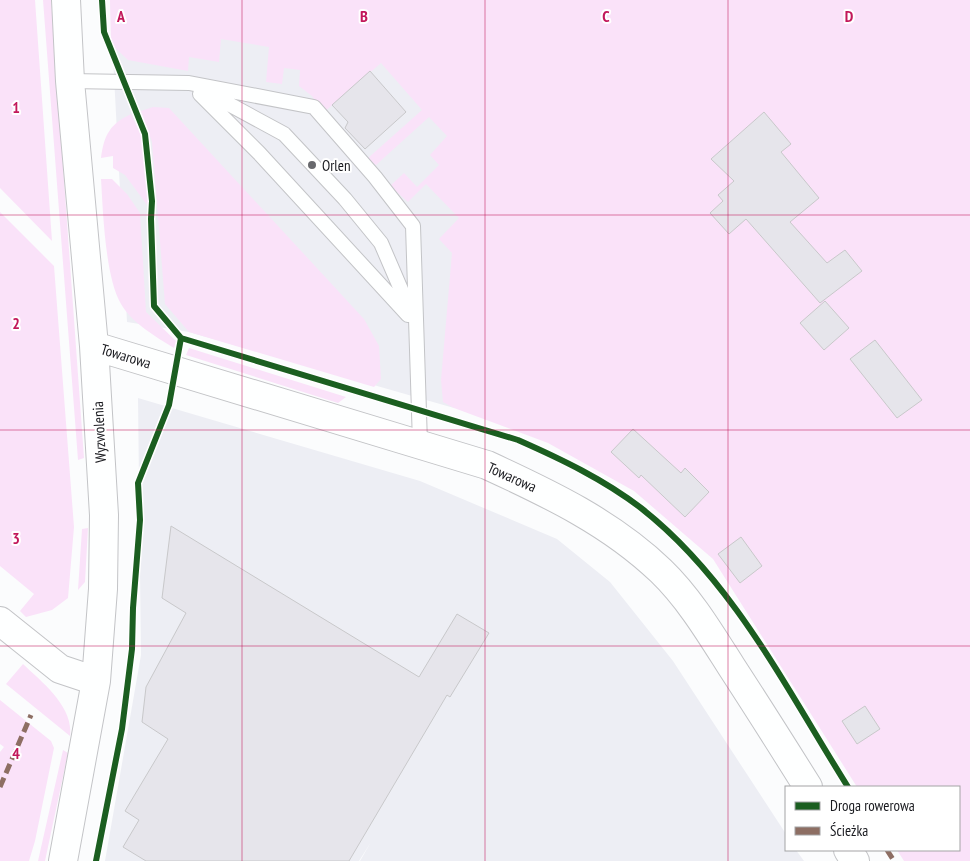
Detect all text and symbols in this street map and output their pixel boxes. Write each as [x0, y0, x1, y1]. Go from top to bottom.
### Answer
text: A [116, 6, 126, 26]
text: B [360, 6, 368, 26]
text: C [602, 6, 610, 26]
text: D [845, 6, 854, 26]
text: 1 [12, 97, 20, 117]
place label: Orlen [322, 156, 351, 175]
marker: Orlen [306, 159, 318, 171]
text: 2 [12, 313, 20, 333]
street label: Towarowa [99, 339, 153, 373]
street label: Wyzwolenia [88, 401, 110, 463]
street label: Towarowa [485, 458, 539, 496]
text: 3 [12, 528, 20, 548]
text: 4 [12, 743, 20, 763]
legend [785, 786, 960, 851]
text: Droga rowerowa [830, 796, 915, 815]
text: Ścieżka [830, 821, 868, 840]

